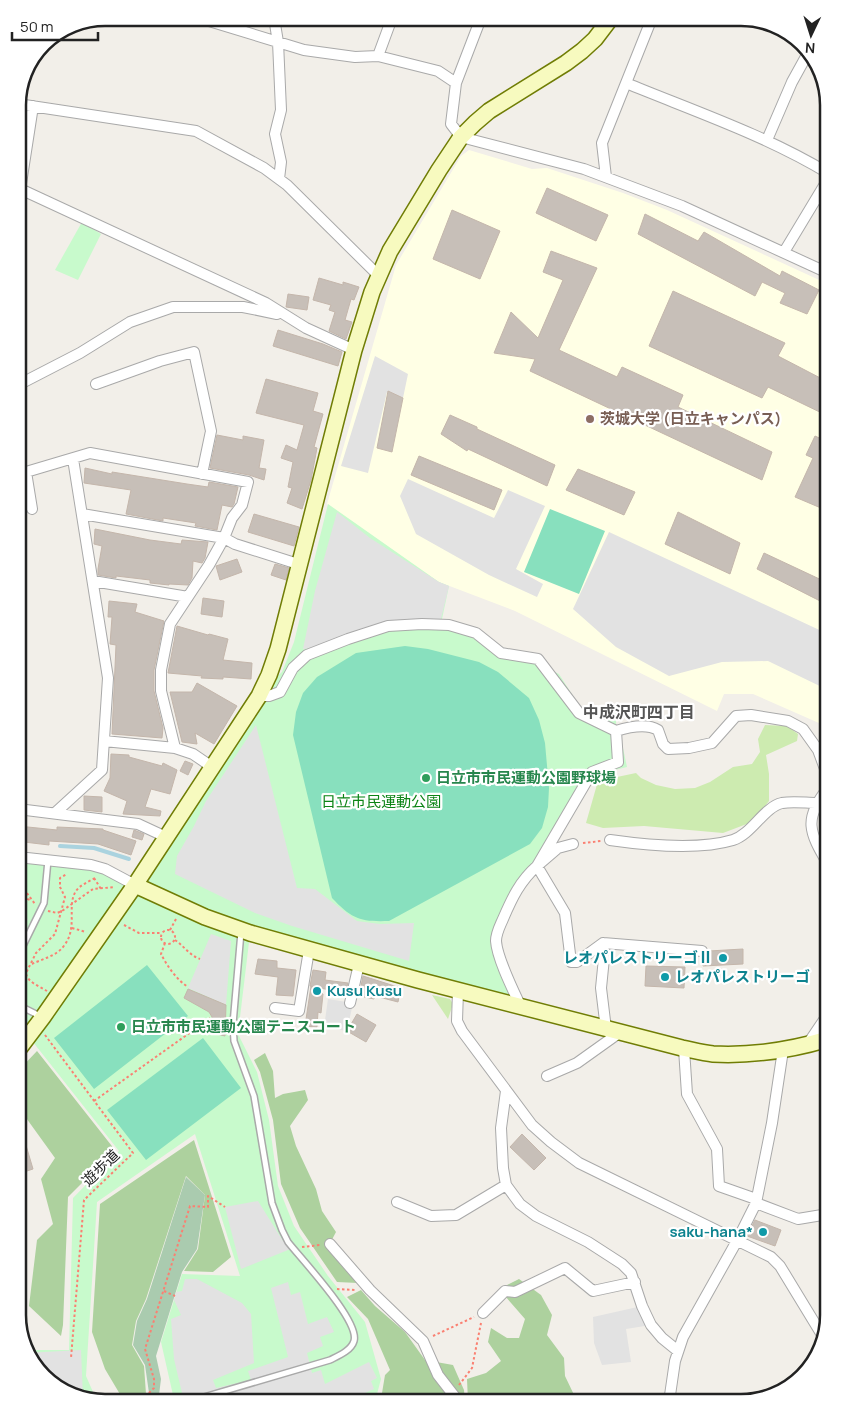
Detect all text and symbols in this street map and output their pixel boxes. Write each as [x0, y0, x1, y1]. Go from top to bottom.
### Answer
scale bar [12, 10, 99, 42]
north arrow [786, 10, 836, 60]
text: 50 m [20, 16, 54, 37]
text: N [804, 39, 816, 58]
place label: 茨城大学 (日立キャンパス) [600, 408, 782, 429]
marker: 茨城大学 (日立キャンパス) [584, 413, 596, 425]
district label: 中成沢町四丁目 [583, 701, 695, 723]
place label: 日立市市民運動公園野球場 [436, 767, 616, 788]
marker: 日立市市民運動公園野球場 [420, 772, 432, 784]
park label: 日立市民運動公園 [321, 791, 441, 812]
place label: レオパレストリーゴⅡ [563, 947, 713, 968]
marker: レオパレストリーゴⅡ [717, 952, 729, 964]
place label: レオパレストリーゴ [675, 966, 810, 987]
marker: レオパレストリーゴ [659, 971, 671, 983]
place label: Kusu Kusu [327, 980, 402, 1001]
marker: Kusu Kusu [311, 985, 323, 997]
place label: 日立市市民運動公園テニスコート [131, 1016, 356, 1037]
marker: 日立市市民運動公園テニスコート [115, 1021, 127, 1033]
street label: 遊歩道 [77, 1144, 124, 1191]
place label: saku-hana* [669, 1221, 753, 1242]
marker: saku-hana* [757, 1226, 769, 1238]

